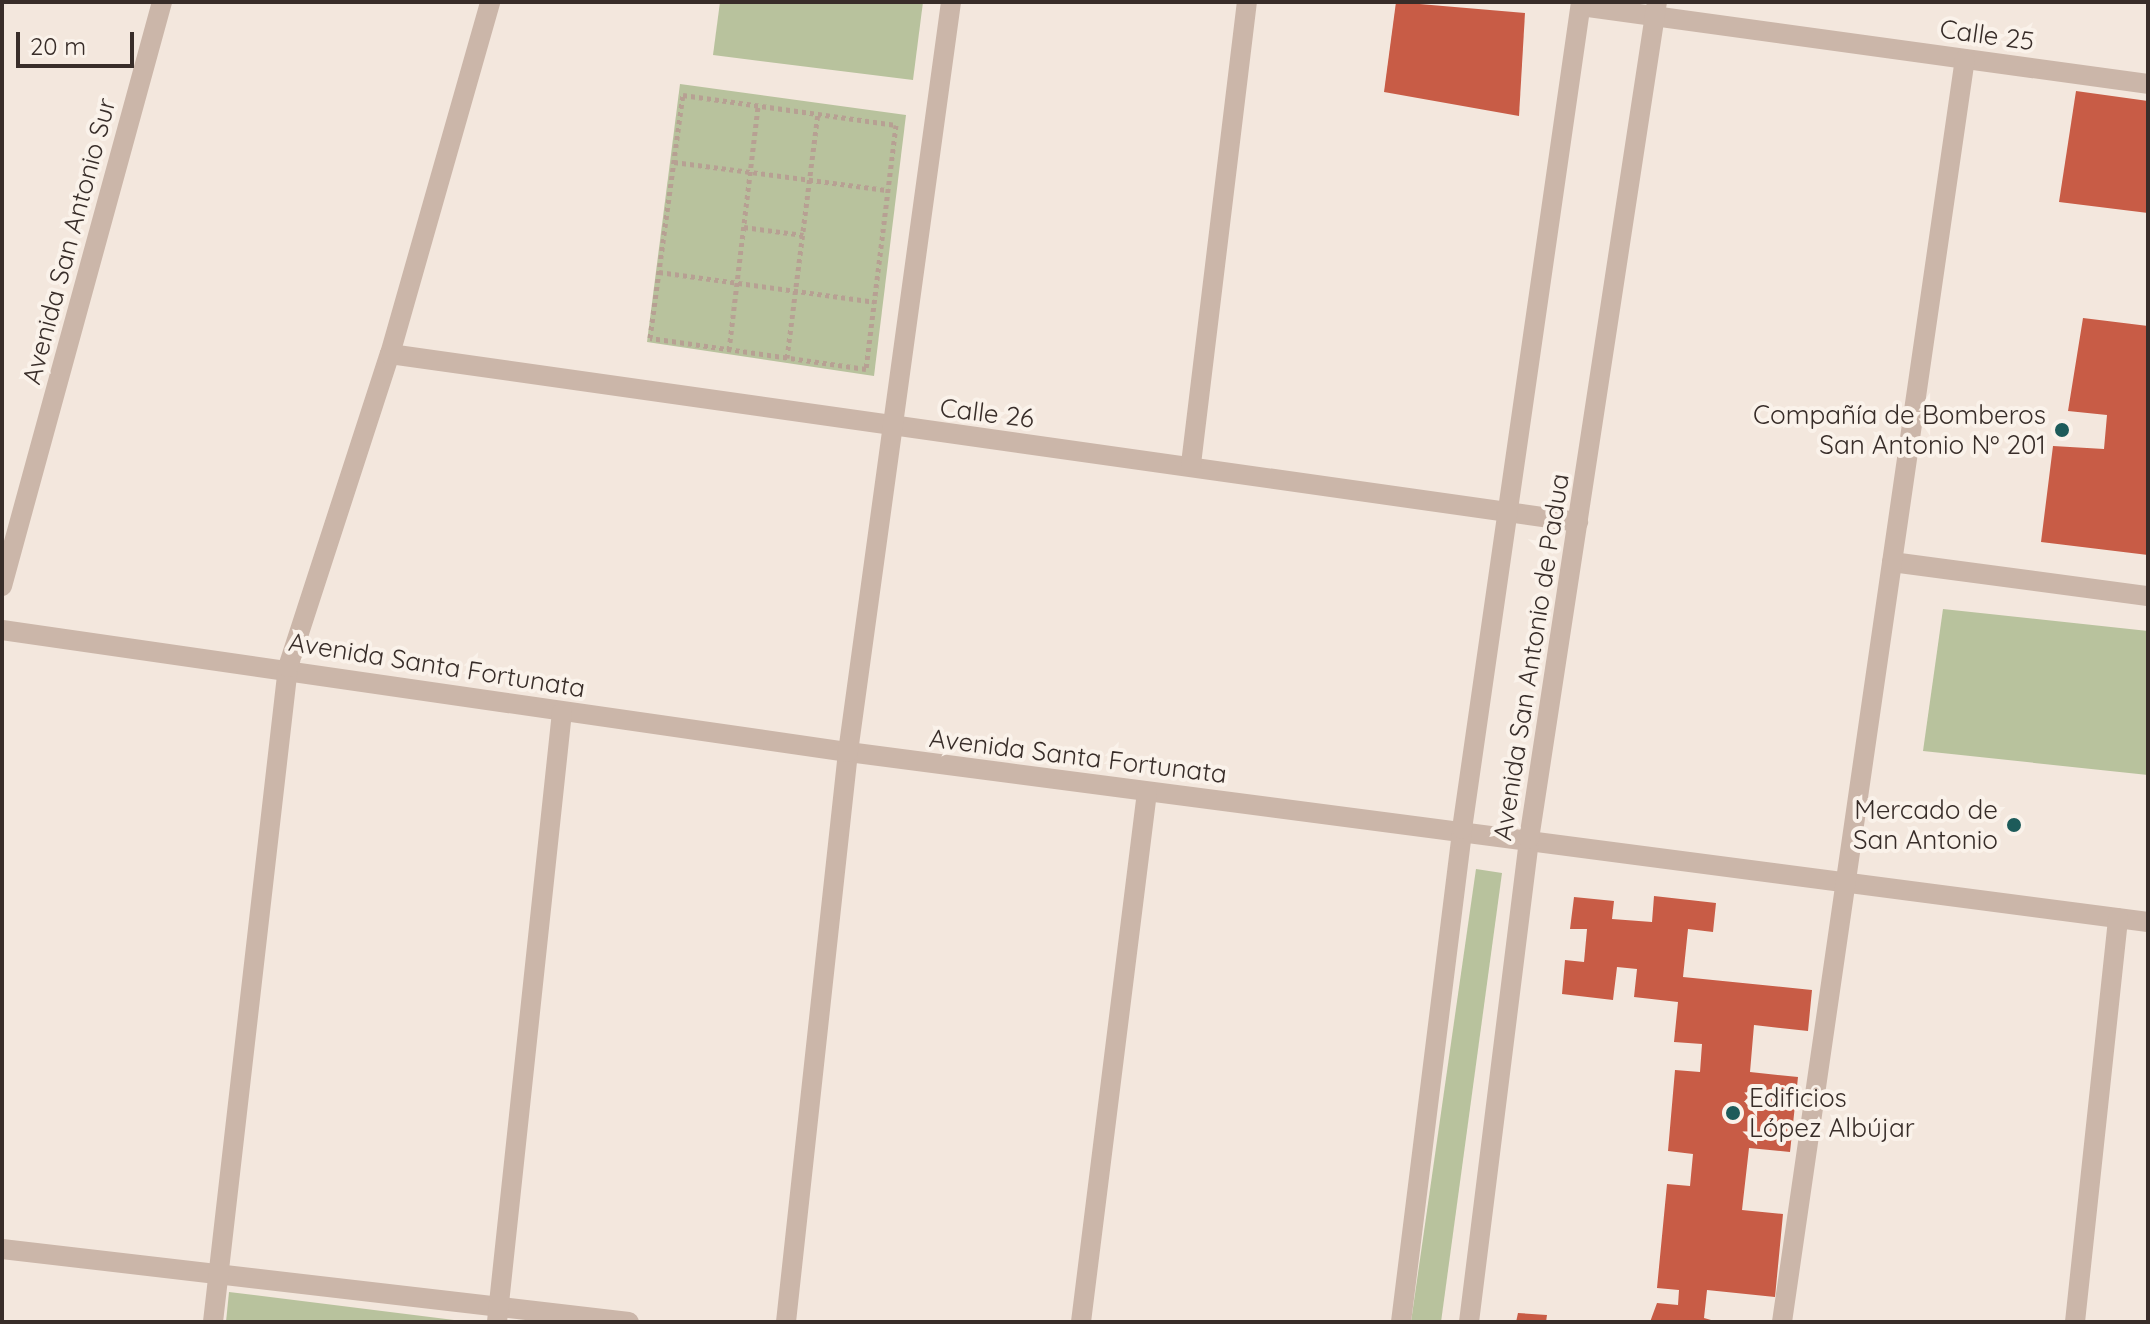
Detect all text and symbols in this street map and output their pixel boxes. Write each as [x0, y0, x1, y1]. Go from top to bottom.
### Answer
street label: Calle 25 [1938, 13, 2036, 57]
scale bar [20, 16, 138, 66]
text: 20 m [30, 31, 86, 61]
street label: Avenida San Antonio Sur [16, 94, 122, 388]
street label: Calle 26 [938, 392, 1036, 434]
place label: Compañía de Bomberos San Antonio Nº 201 [1753, 399, 2046, 460]
marker: Compañía de Bomberos San Antonio Nº 201 [2053, 421, 2071, 439]
street label: Avenida San Antonio de Padua [1487, 471, 1575, 843]
street label: Avenida Santa Fortunata [287, 626, 587, 704]
street label: Avenida Santa Fortunata [927, 722, 1229, 790]
place label: Mercado de San Antonio [1853, 794, 1998, 856]
marker: Mercado de San Antonio [2005, 816, 2023, 834]
place label: Edificios López Albújar [1749, 1082, 1915, 1144]
marker: Edificios López Albújar [1724, 1104, 1742, 1122]

